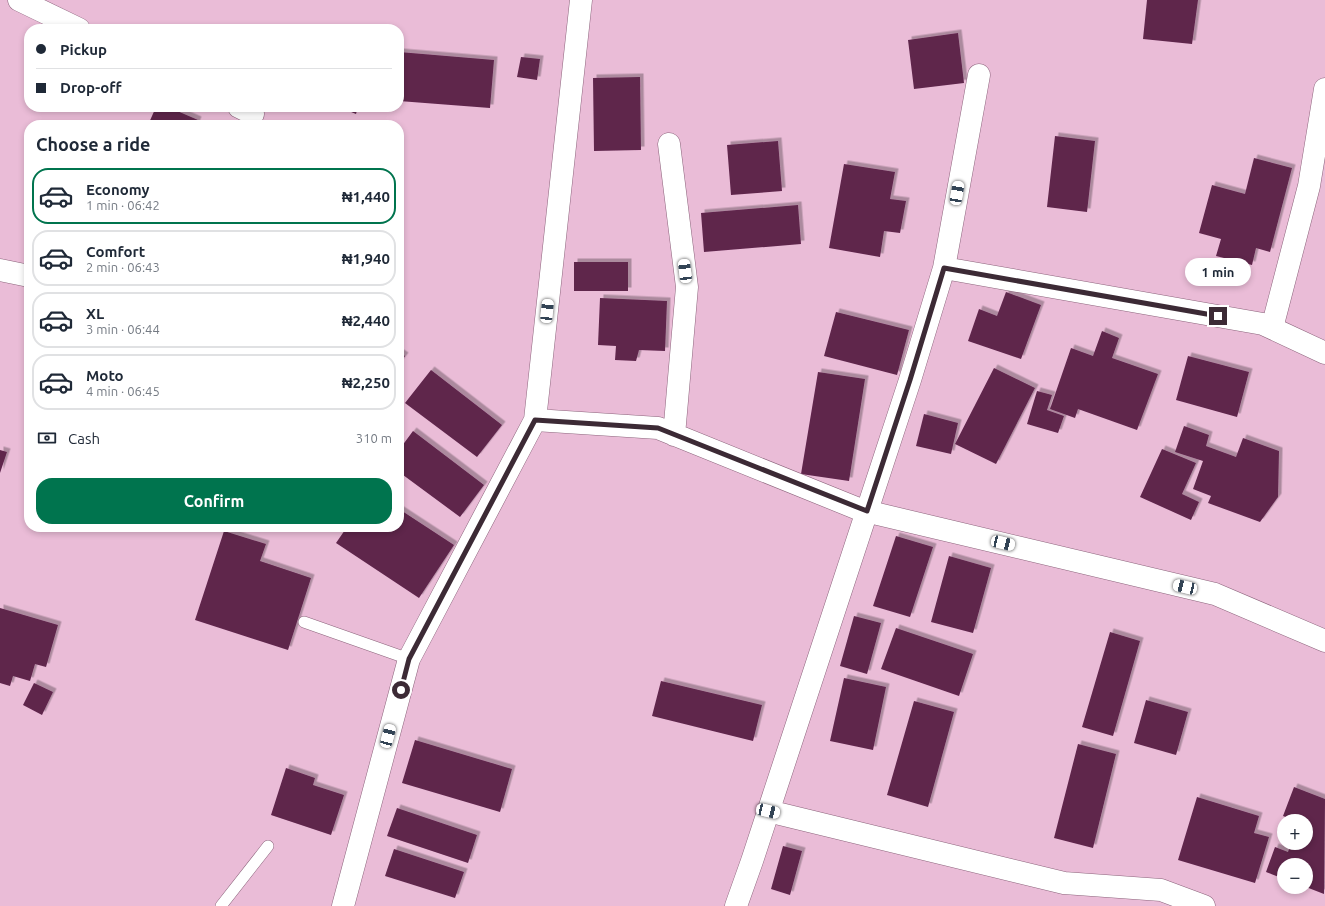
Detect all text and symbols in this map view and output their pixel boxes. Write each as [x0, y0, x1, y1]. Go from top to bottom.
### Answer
text: Pickup [60, 41, 107, 58]
text: Drop-off [60, 79, 122, 96]
text: Choose a ride [36, 134, 150, 154]
icon: car [38, 178, 74, 214]
car [949, 180, 965, 206]
text: Economy [86, 181, 150, 198]
text: ₦1,440 [342, 188, 390, 205]
text: 1 min · 06:42 [86, 198, 160, 212]
icon: car [38, 240, 74, 276]
text: Comfort [86, 243, 145, 260]
text: ₦1,940 [342, 250, 390, 267]
car [678, 258, 692, 284]
callout: 1 min [1185, 258, 1251, 286]
text: 2 min · 06:43 [86, 260, 160, 274]
text: 1 min [1202, 265, 1234, 279]
car [540, 298, 554, 324]
icon: car [38, 302, 74, 338]
text: XL [86, 305, 104, 322]
route end [1209, 307, 1227, 325]
text: ₦2,440 [342, 312, 390, 329]
text: 3 min · 06:44 [86, 322, 160, 336]
icon: car [38, 364, 74, 400]
text: Moto [86, 367, 124, 384]
text: ₦2,250 [342, 374, 390, 391]
text: 4 min · 06:45 [86, 384, 160, 398]
icon: cash [36, 427, 58, 449]
text: Cash [68, 430, 100, 447]
text: 310 m [356, 431, 392, 445]
button: Confirm [36, 478, 392, 524]
car [990, 534, 1016, 552]
car [1172, 578, 1198, 596]
route start [392, 681, 410, 699]
car [379, 723, 397, 749]
car [755, 802, 781, 820]
map controls [1277, 814, 1313, 894]
button: + [1277, 814, 1313, 850]
button: − [1277, 858, 1313, 894]

